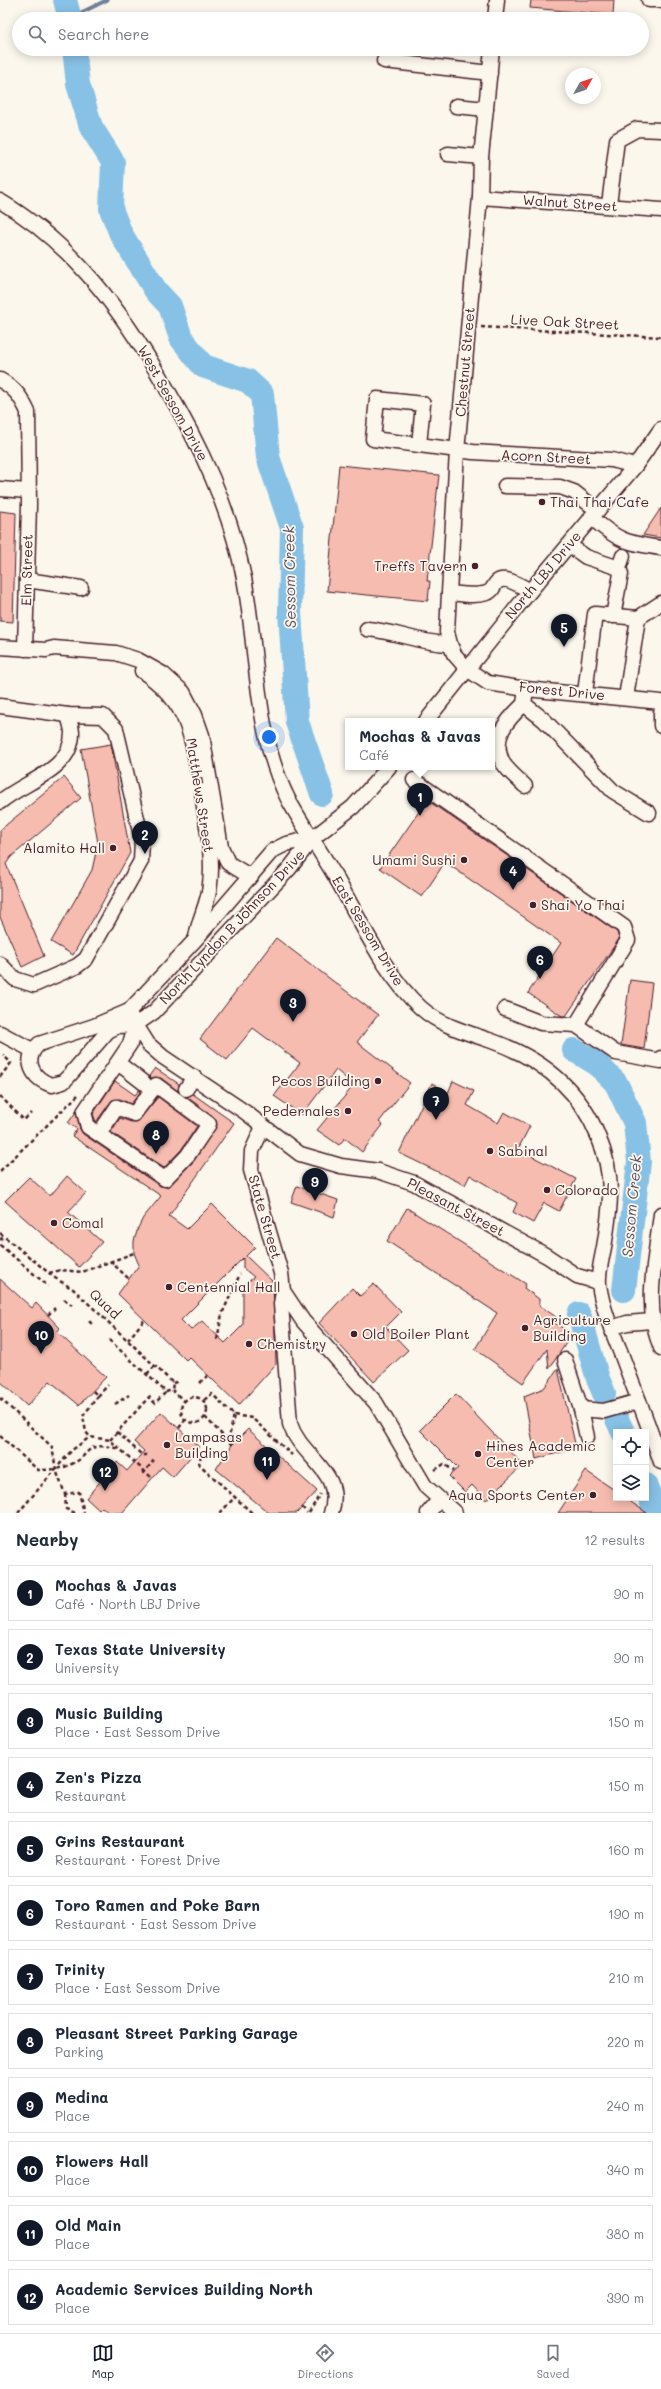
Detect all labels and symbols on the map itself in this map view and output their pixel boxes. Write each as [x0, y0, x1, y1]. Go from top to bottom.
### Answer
north arrow [565, 68, 601, 104]
street label: Walnut Street [522, 190, 618, 215]
street label: Chestnut Street [450, 306, 479, 418]
street label: Live Oak Street [510, 309, 620, 334]
street label: West Sessom Drive [134, 342, 213, 464]
street label: Acorn Street [501, 445, 591, 468]
place label: Thai Thai Cafe [550, 492, 649, 511]
marker: Thai Thai Cafe [537, 497, 547, 507]
water label: Sessom Creek [278, 524, 300, 629]
street label: North LBJ Drive [500, 527, 585, 623]
street label: Elm Street [16, 534, 37, 606]
place label: Treffs Tavern [374, 556, 467, 575]
marker: Treffs Tavern [470, 561, 480, 571]
pin: 5 [551, 614, 577, 647]
street label: Forest Drive [518, 677, 606, 704]
your location [259, 727, 279, 747]
street label: Matthews Street [182, 736, 219, 853]
pin: 1 [407, 783, 433, 816]
pin: 2 [132, 821, 158, 854]
place label: Alamito Hall [23, 838, 105, 857]
marker: Alamito Hall [108, 843, 118, 853]
street label: North Lyndon B Johnson Drive [155, 845, 309, 1008]
place label: Umami Sushi [372, 850, 456, 869]
marker: Umami Sushi [459, 855, 469, 865]
pin: 4 [500, 857, 526, 890]
street label: East Sessom Drive [328, 872, 409, 989]
place label: Shai Yo Thai [541, 895, 625, 914]
marker: Shai Yo Thai [528, 900, 538, 910]
pin: 6 [527, 946, 553, 979]
pin: 3 [280, 989, 306, 1022]
place label: Pecos Building [272, 1071, 370, 1090]
marker: Pecos Building [373, 1076, 383, 1086]
pin: 7 [423, 1087, 449, 1120]
place label: Pedernales [263, 1101, 340, 1120]
marker: Pedernales [343, 1106, 353, 1116]
pin: 8 [143, 1121, 169, 1154]
place label: Sabinal [498, 1141, 548, 1160]
marker: Sabinal [485, 1146, 495, 1156]
water label: Sessom Creek [617, 1153, 646, 1258]
pin: 9 [302, 1168, 328, 1201]
street label: State Street [244, 1173, 287, 1261]
street label: Pleasant Street [404, 1173, 508, 1240]
place label: Colorado [555, 1180, 618, 1199]
marker: Colorado [542, 1185, 552, 1195]
place label: Comal [62, 1213, 104, 1232]
marker: Comal [49, 1218, 59, 1228]
place label: Centennial Hall [177, 1277, 281, 1296]
marker: Centennial Hall [164, 1282, 174, 1292]
street label: Quad [86, 1284, 125, 1323]
place label: Agriculture Building [533, 1310, 611, 1345]
pin: 10 [28, 1321, 54, 1354]
marker: Agriculture Building [520, 1323, 530, 1333]
place label: Old Boiler Plant [362, 1324, 470, 1343]
marker: Old Boiler Plant [349, 1329, 359, 1339]
place label: Chemistry [257, 1334, 326, 1353]
marker: Chemistry [244, 1339, 254, 1349]
place label: Lampasas Building [175, 1427, 242, 1462]
place label: Hines Academic Center [486, 1436, 596, 1471]
marker: Lampasas Building [162, 1440, 172, 1450]
pin: 11 [254, 1447, 280, 1480]
marker: Hines Academic Center [473, 1449, 483, 1459]
pin: 12 [92, 1458, 118, 1491]
place label: Aqua Sports Center [448, 1485, 585, 1504]
marker: Aqua Sports Center [588, 1490, 598, 1500]

